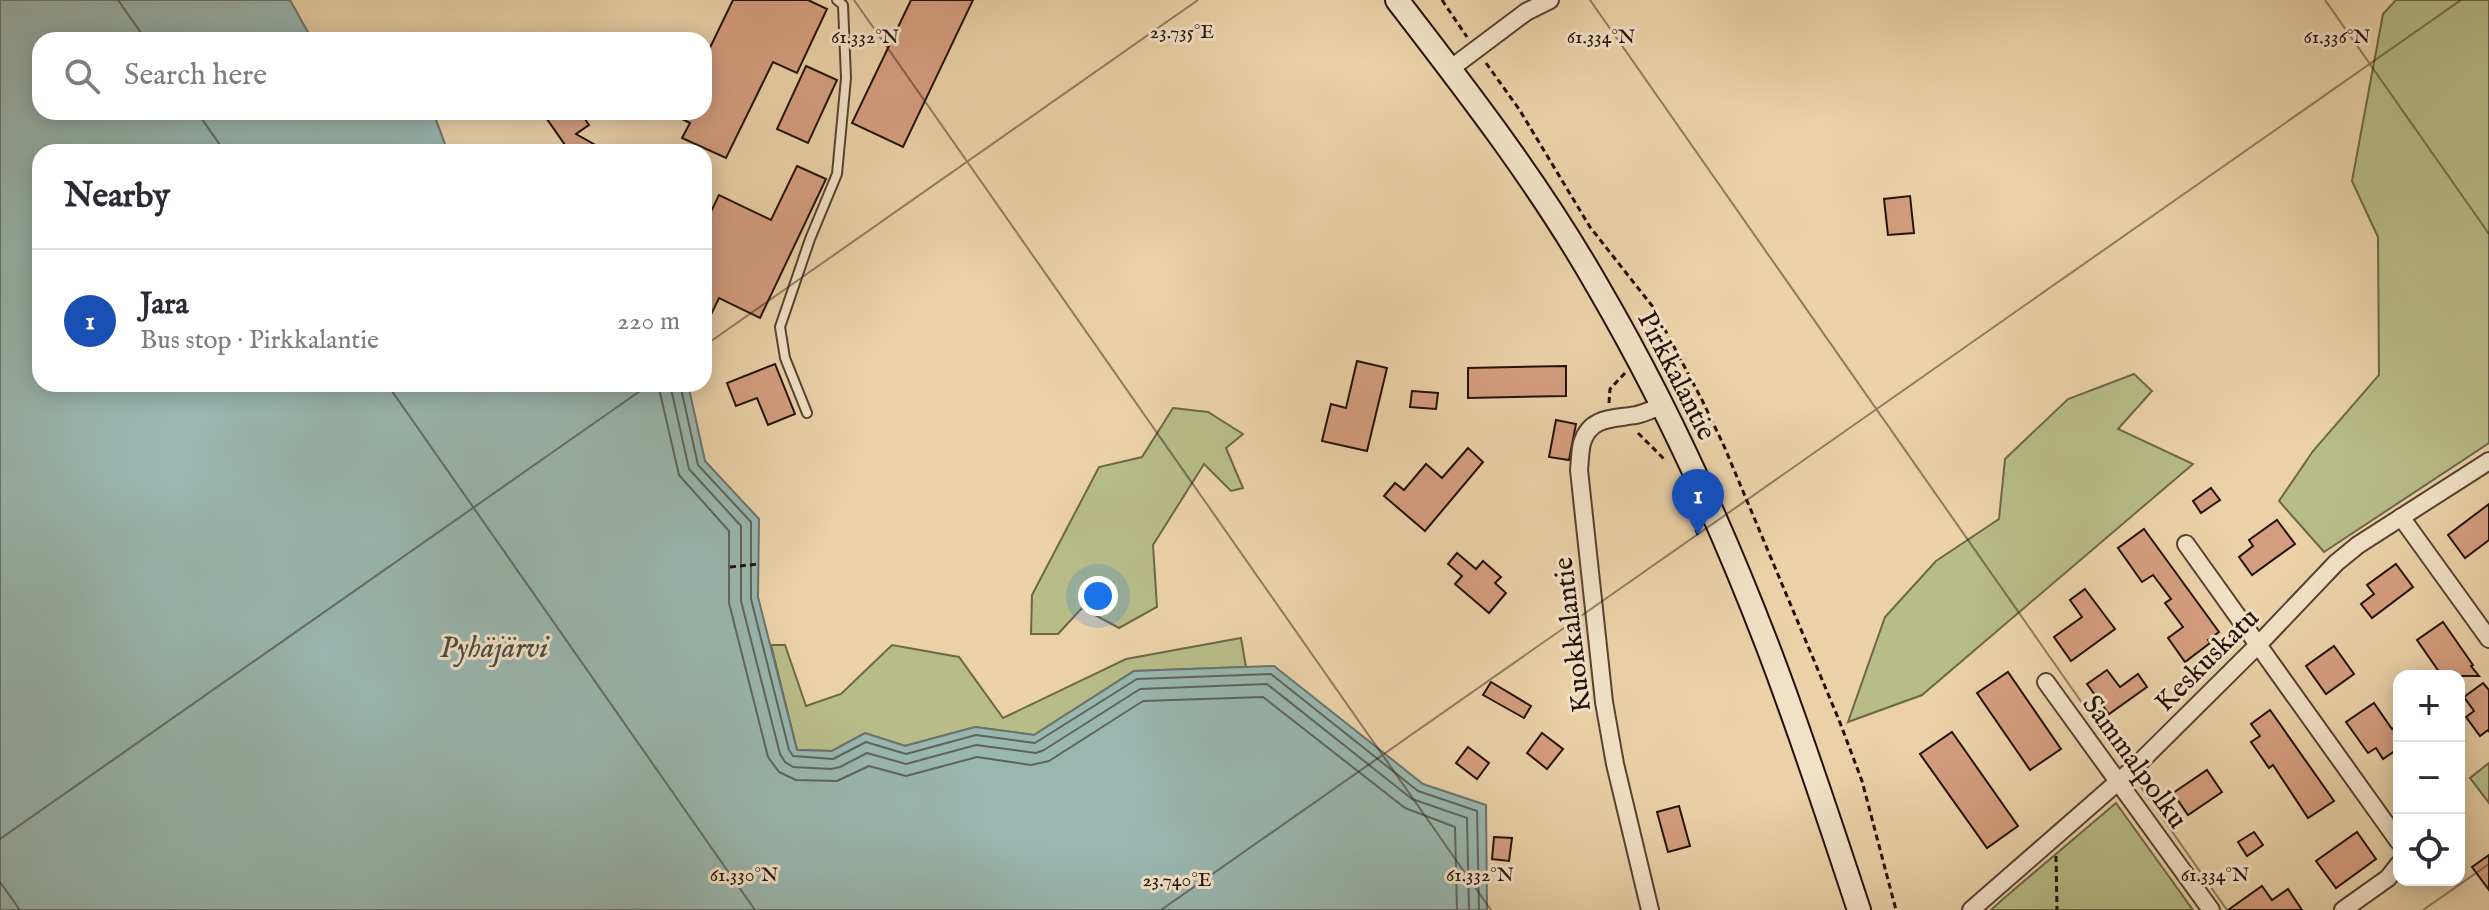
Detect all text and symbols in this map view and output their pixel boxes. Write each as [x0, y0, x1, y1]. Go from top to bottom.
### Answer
text: 23.735°E [1150, 20, 1214, 45]
text: 61.332°N [831, 25, 899, 50]
text: 61.334°N [1567, 25, 1635, 50]
text: 61.336°N [2303, 25, 2371, 50]
search box [32, 32, 712, 120]
icon: search [60, 54, 104, 98]
text: Search here [124, 57, 267, 95]
text: Nearby [64, 175, 170, 218]
text: Jara [140, 286, 188, 324]
text: 1 [85, 305, 95, 338]
text: 220 m [617, 305, 680, 338]
street label: Pirkkalantie [1628, 306, 1723, 447]
text: Bus stop · Pirkkalantie [140, 324, 379, 357]
pin: 1 [1672, 469, 1724, 535]
street label: Kuokkalantie [1547, 555, 1600, 714]
your location [1078, 576, 1118, 616]
street label: Keskuskatu [2148, 601, 2267, 720]
water label: Pyhäjärvi [440, 630, 550, 668]
map controls [2393, 670, 2465, 886]
button: + [2393, 670, 2465, 742]
street label: Sammalpolku [2074, 689, 2194, 836]
button: − [2393, 742, 2465, 814]
button: locate [2393, 814, 2465, 886]
text: 61.330°N [710, 863, 778, 888]
text: 61.332°N [1446, 863, 1514, 888]
text: 61.334°N [2181, 863, 2249, 888]
text: 23.740°E [1142, 868, 1212, 893]

